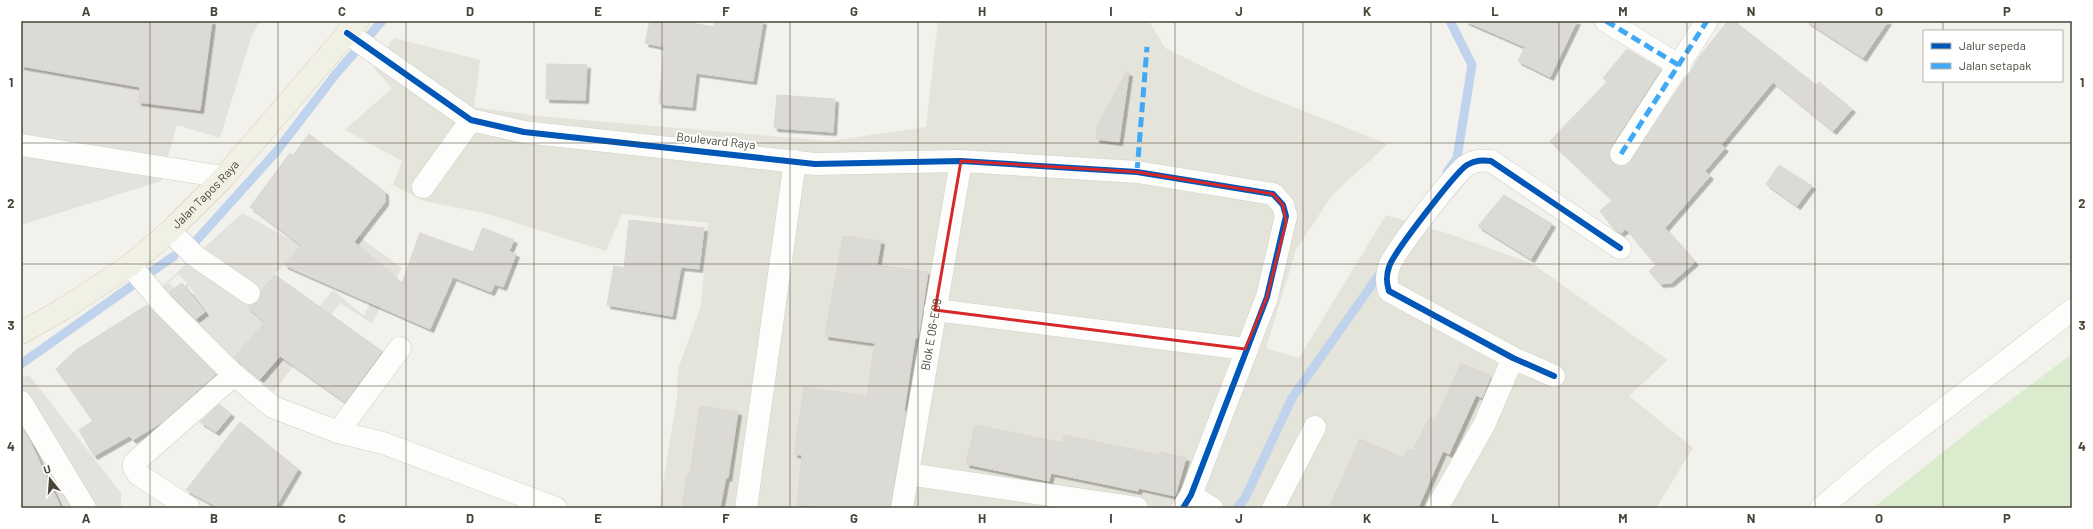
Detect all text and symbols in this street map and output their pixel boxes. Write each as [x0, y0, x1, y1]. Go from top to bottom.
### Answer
text: A [82, 3, 91, 19]
text: B [210, 3, 218, 19]
text: C [338, 3, 346, 19]
text: D [466, 3, 474, 19]
text: E [594, 3, 602, 19]
text: F [722, 3, 730, 19]
text: G [850, 3, 858, 19]
text: H [978, 3, 986, 19]
text: I [1109, 3, 1113, 19]
text: J [1235, 3, 1243, 19]
text: K [1363, 3, 1371, 19]
text: L [1491, 3, 1499, 19]
text: M [1618, 3, 1628, 19]
text: N [1747, 3, 1755, 19]
text: O [1875, 3, 1883, 19]
text: P [2003, 3, 2011, 19]
legend [1923, 30, 2063, 82]
text: Jalur sepeda [1959, 38, 2026, 52]
text: Jalan setapak [1959, 58, 2031, 72]
text: 1 [9, 74, 13, 90]
text: 1 [2080, 74, 2084, 90]
street label: Boulevard Raya [676, 129, 756, 151]
street label: Jalan Tapos Raya [169, 157, 241, 231]
text: 2 [7, 195, 15, 211]
text: 2 [2078, 195, 2086, 211]
street label: Blok E 06-E09 [918, 297, 944, 371]
text: 3 [7, 317, 15, 333]
text: 3 [2078, 317, 2086, 333]
text: 4 [7, 438, 15, 454]
text: 4 [2078, 438, 2086, 454]
north arrow [30, 459, 70, 499]
text: U [42, 462, 52, 476]
text: A [82, 510, 91, 526]
text: B [210, 510, 218, 526]
text: C [338, 510, 346, 526]
text: D [466, 510, 474, 526]
text: E [594, 510, 602, 526]
text: F [722, 510, 730, 526]
text: G [850, 510, 858, 526]
text: H [978, 510, 986, 526]
text: I [1109, 510, 1113, 526]
text: J [1235, 510, 1243, 526]
text: K [1363, 510, 1371, 526]
text: L [1491, 510, 1499, 526]
text: M [1618, 510, 1628, 526]
text: N [1747, 510, 1755, 526]
text: O [1875, 510, 1883, 526]
text: P [2003, 510, 2011, 526]

